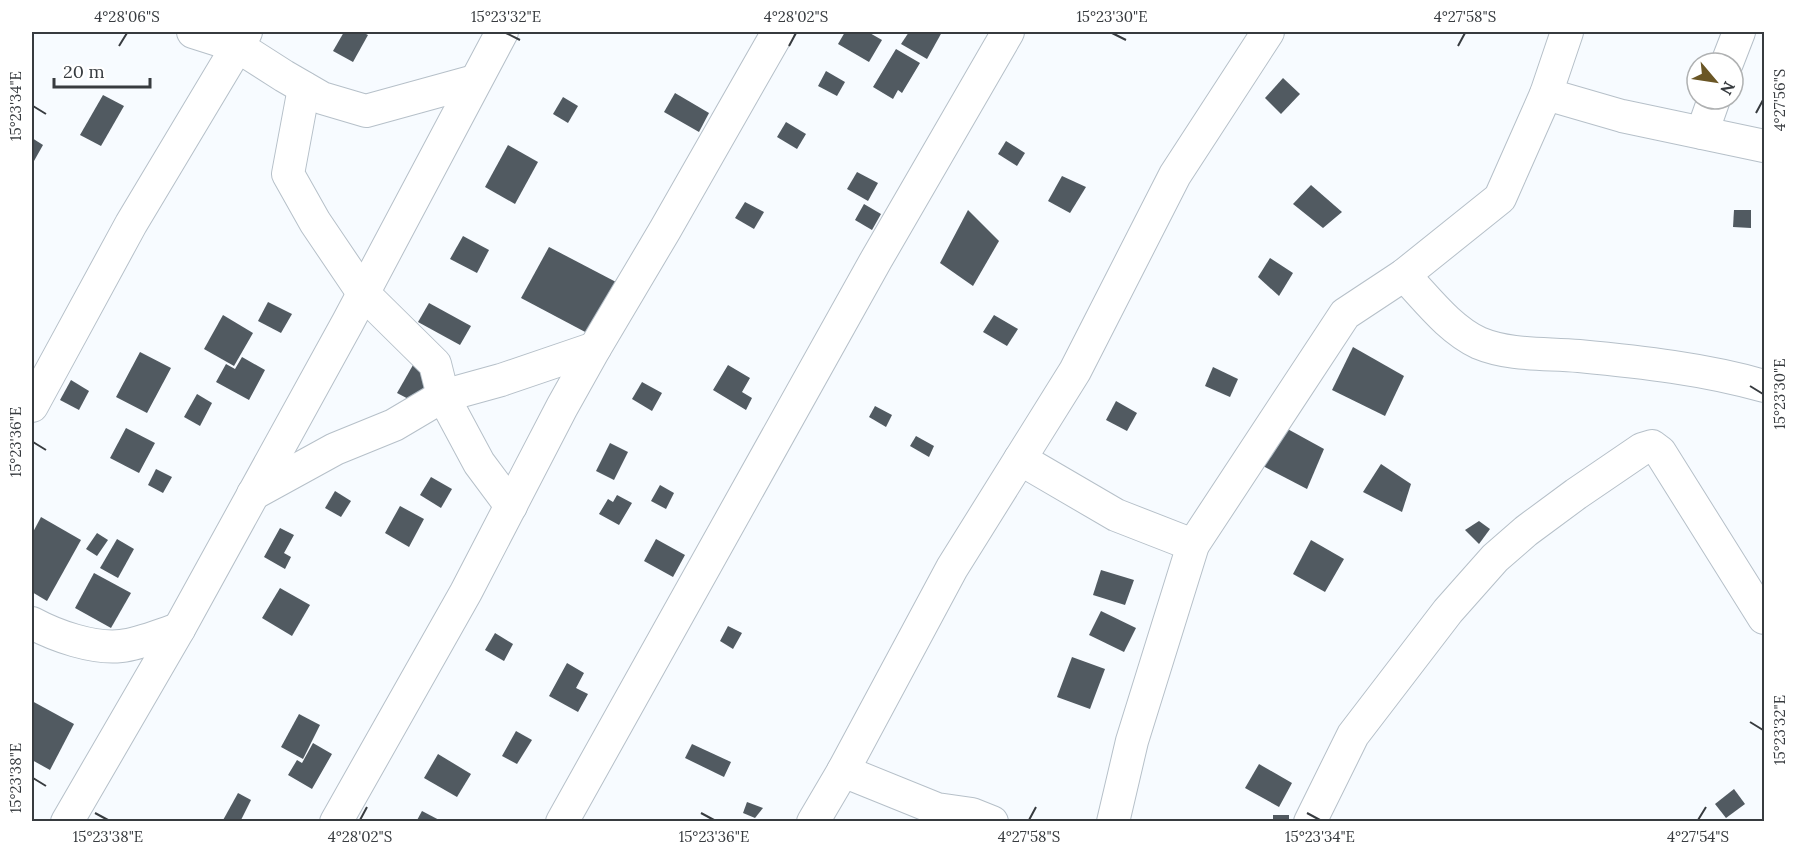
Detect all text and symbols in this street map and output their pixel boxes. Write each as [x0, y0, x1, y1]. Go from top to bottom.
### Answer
text: 4°28'06"S [94, 7, 160, 26]
text: 15°23'32"E [471, 7, 541, 26]
text: 4°28'02"S [764, 7, 828, 26]
text: 15°23'30"E [1076, 7, 1148, 26]
text: 4°27'58"S [1434, 7, 1496, 26]
scale bar [54, 51, 150, 89]
north arrow [1685, 51, 1745, 111]
text: 20 m [63, 60, 105, 83]
text: 4°27'56"S [1770, 69, 1789, 131]
text: 15°23'34"E [6, 71, 25, 141]
text: N [1716, 78, 1740, 99]
text: 15°23'30"E [1770, 358, 1789, 430]
text: 15°23'36"E [6, 407, 25, 477]
text: 15°23'32"E [1770, 695, 1789, 765]
text: 15°23'38"E [6, 743, 25, 813]
text: 15°23'38"E [73, 827, 143, 846]
text: 4°28'02"S [328, 827, 392, 846]
text: 15°23'36"E [679, 827, 749, 846]
text: 4°27'58"S [998, 827, 1060, 846]
text: 15°23'34"E [1285, 827, 1355, 846]
text: 4°27'54"S [1667, 827, 1729, 846]

